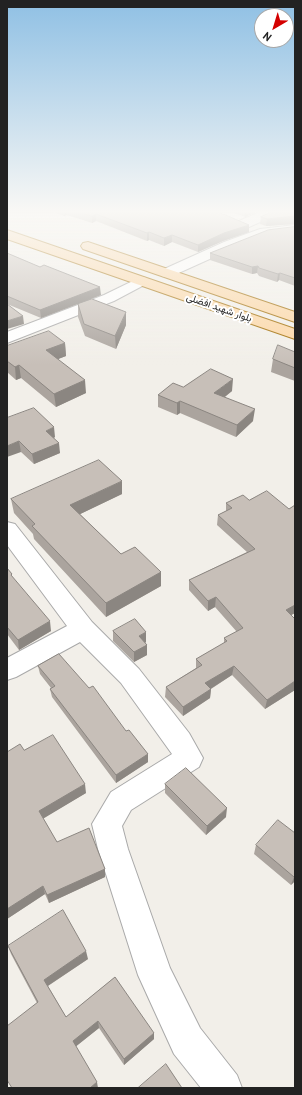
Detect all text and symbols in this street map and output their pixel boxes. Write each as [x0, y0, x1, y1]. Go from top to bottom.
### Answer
north arrow [254, 8, 294, 48]
text: N [260, 29, 274, 44]
street label: بلوار شهید افضلی [185, 291, 253, 325]

